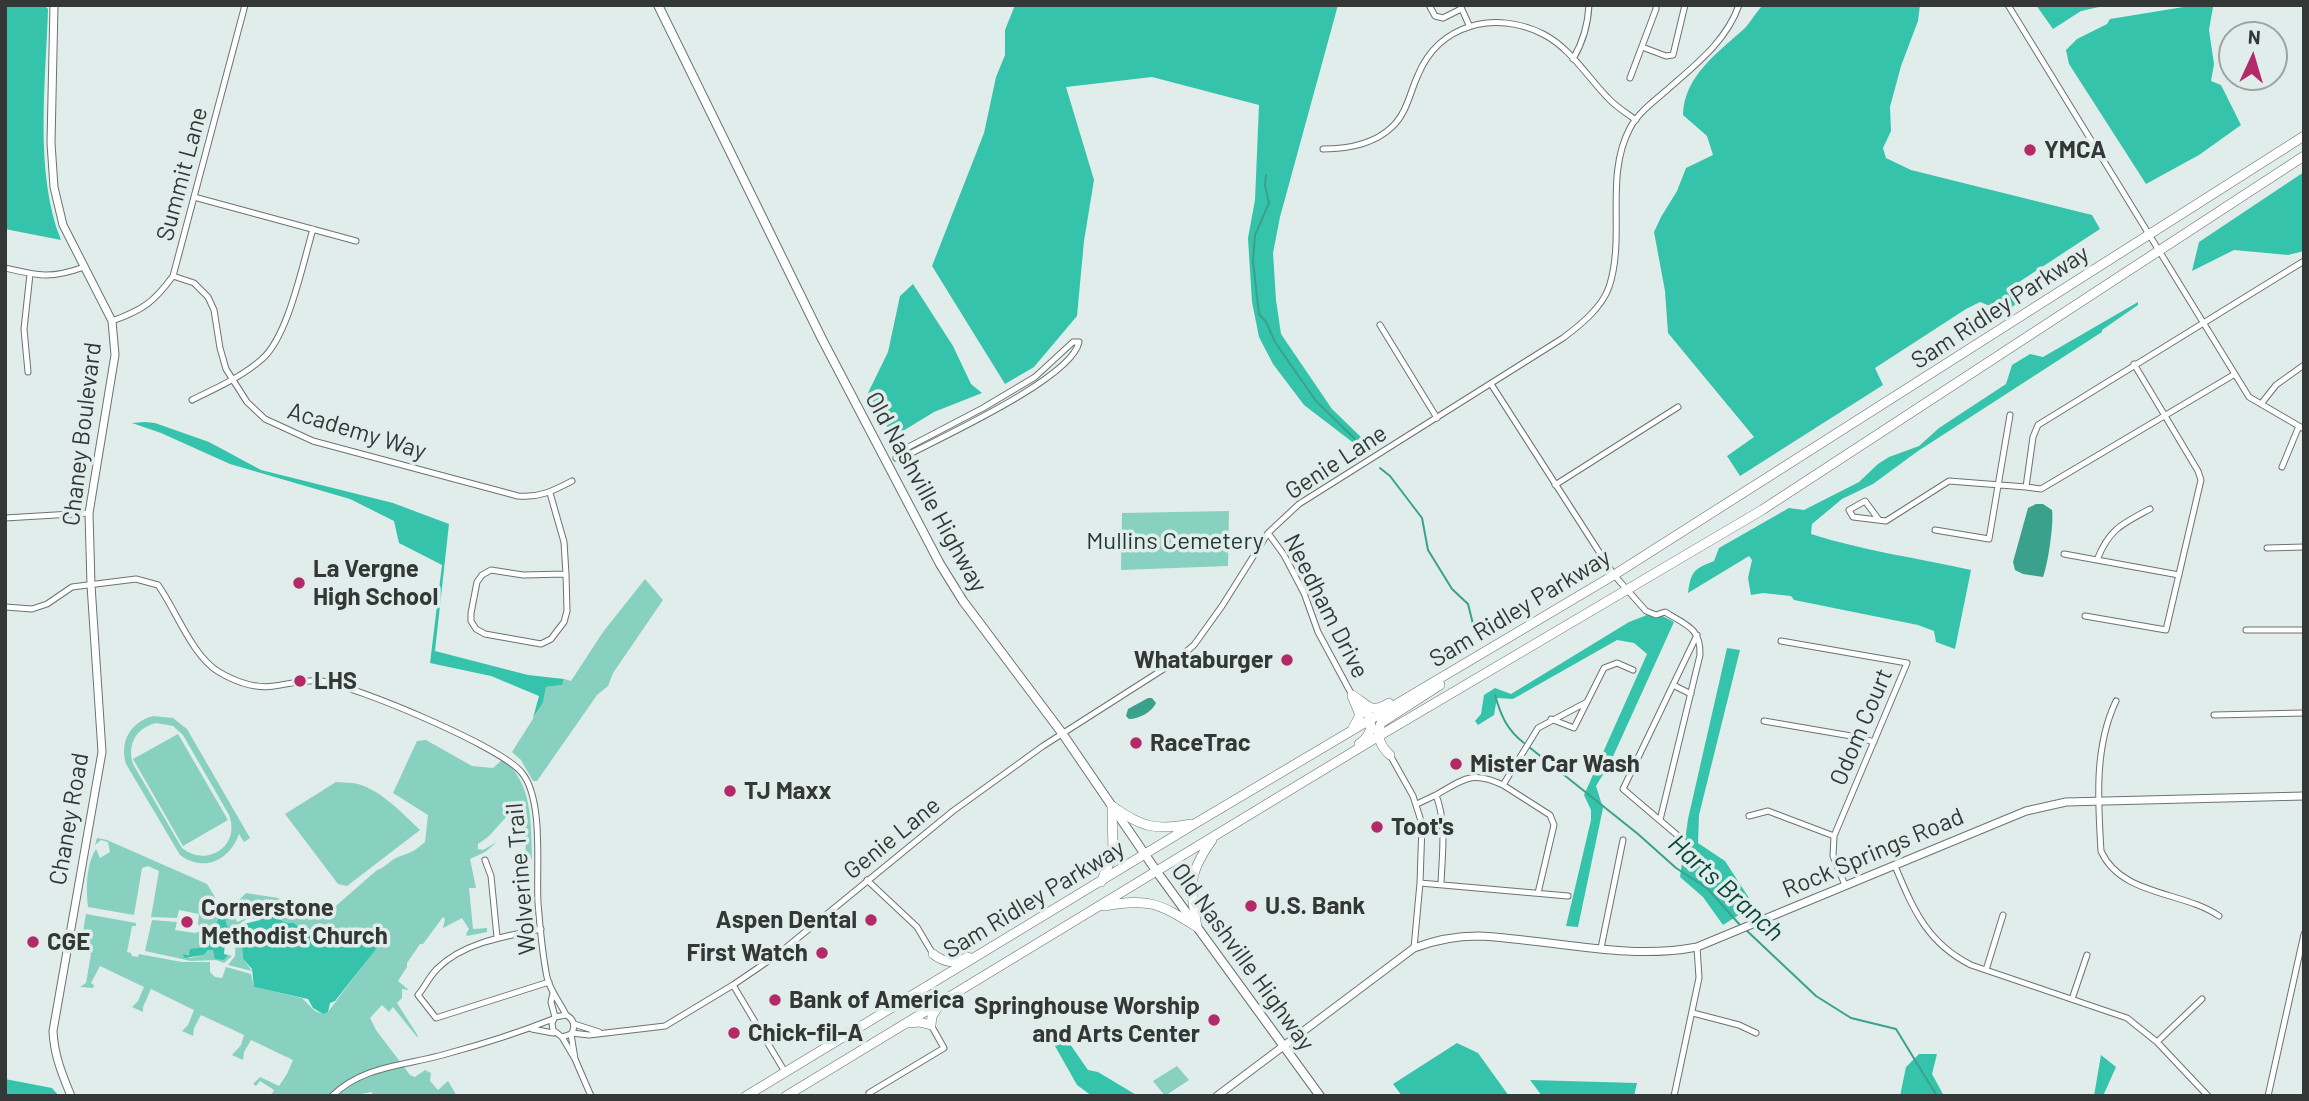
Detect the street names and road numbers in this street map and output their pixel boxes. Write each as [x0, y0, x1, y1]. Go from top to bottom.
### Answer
street label: Summit Lane [150, 104, 214, 244]
street label: Sam Ridley Parkway [1906, 239, 2094, 375]
street label: Chaney Boulevard [56, 340, 108, 528]
street label: Old Nashville Highway [859, 387, 993, 597]
street label: Academy Way [284, 396, 430, 466]
street label: Genie Lane [1280, 418, 1392, 506]
street label: Needham Drive [1277, 529, 1375, 683]
street label: Sam Ridley Parkway [1424, 543, 1616, 673]
street label: Odom Court [1824, 664, 1898, 790]
street label: Chaney Road [43, 751, 95, 887]
street label: Genie Lane [838, 790, 946, 886]
street label: Wolverine Trail [500, 802, 542, 956]
street label: Rock Springs Road [1778, 802, 1968, 904]
street label: Sam Ridley Parkway [938, 834, 1130, 964]
street label: Old Nashville Highway [1165, 858, 1321, 1056]

